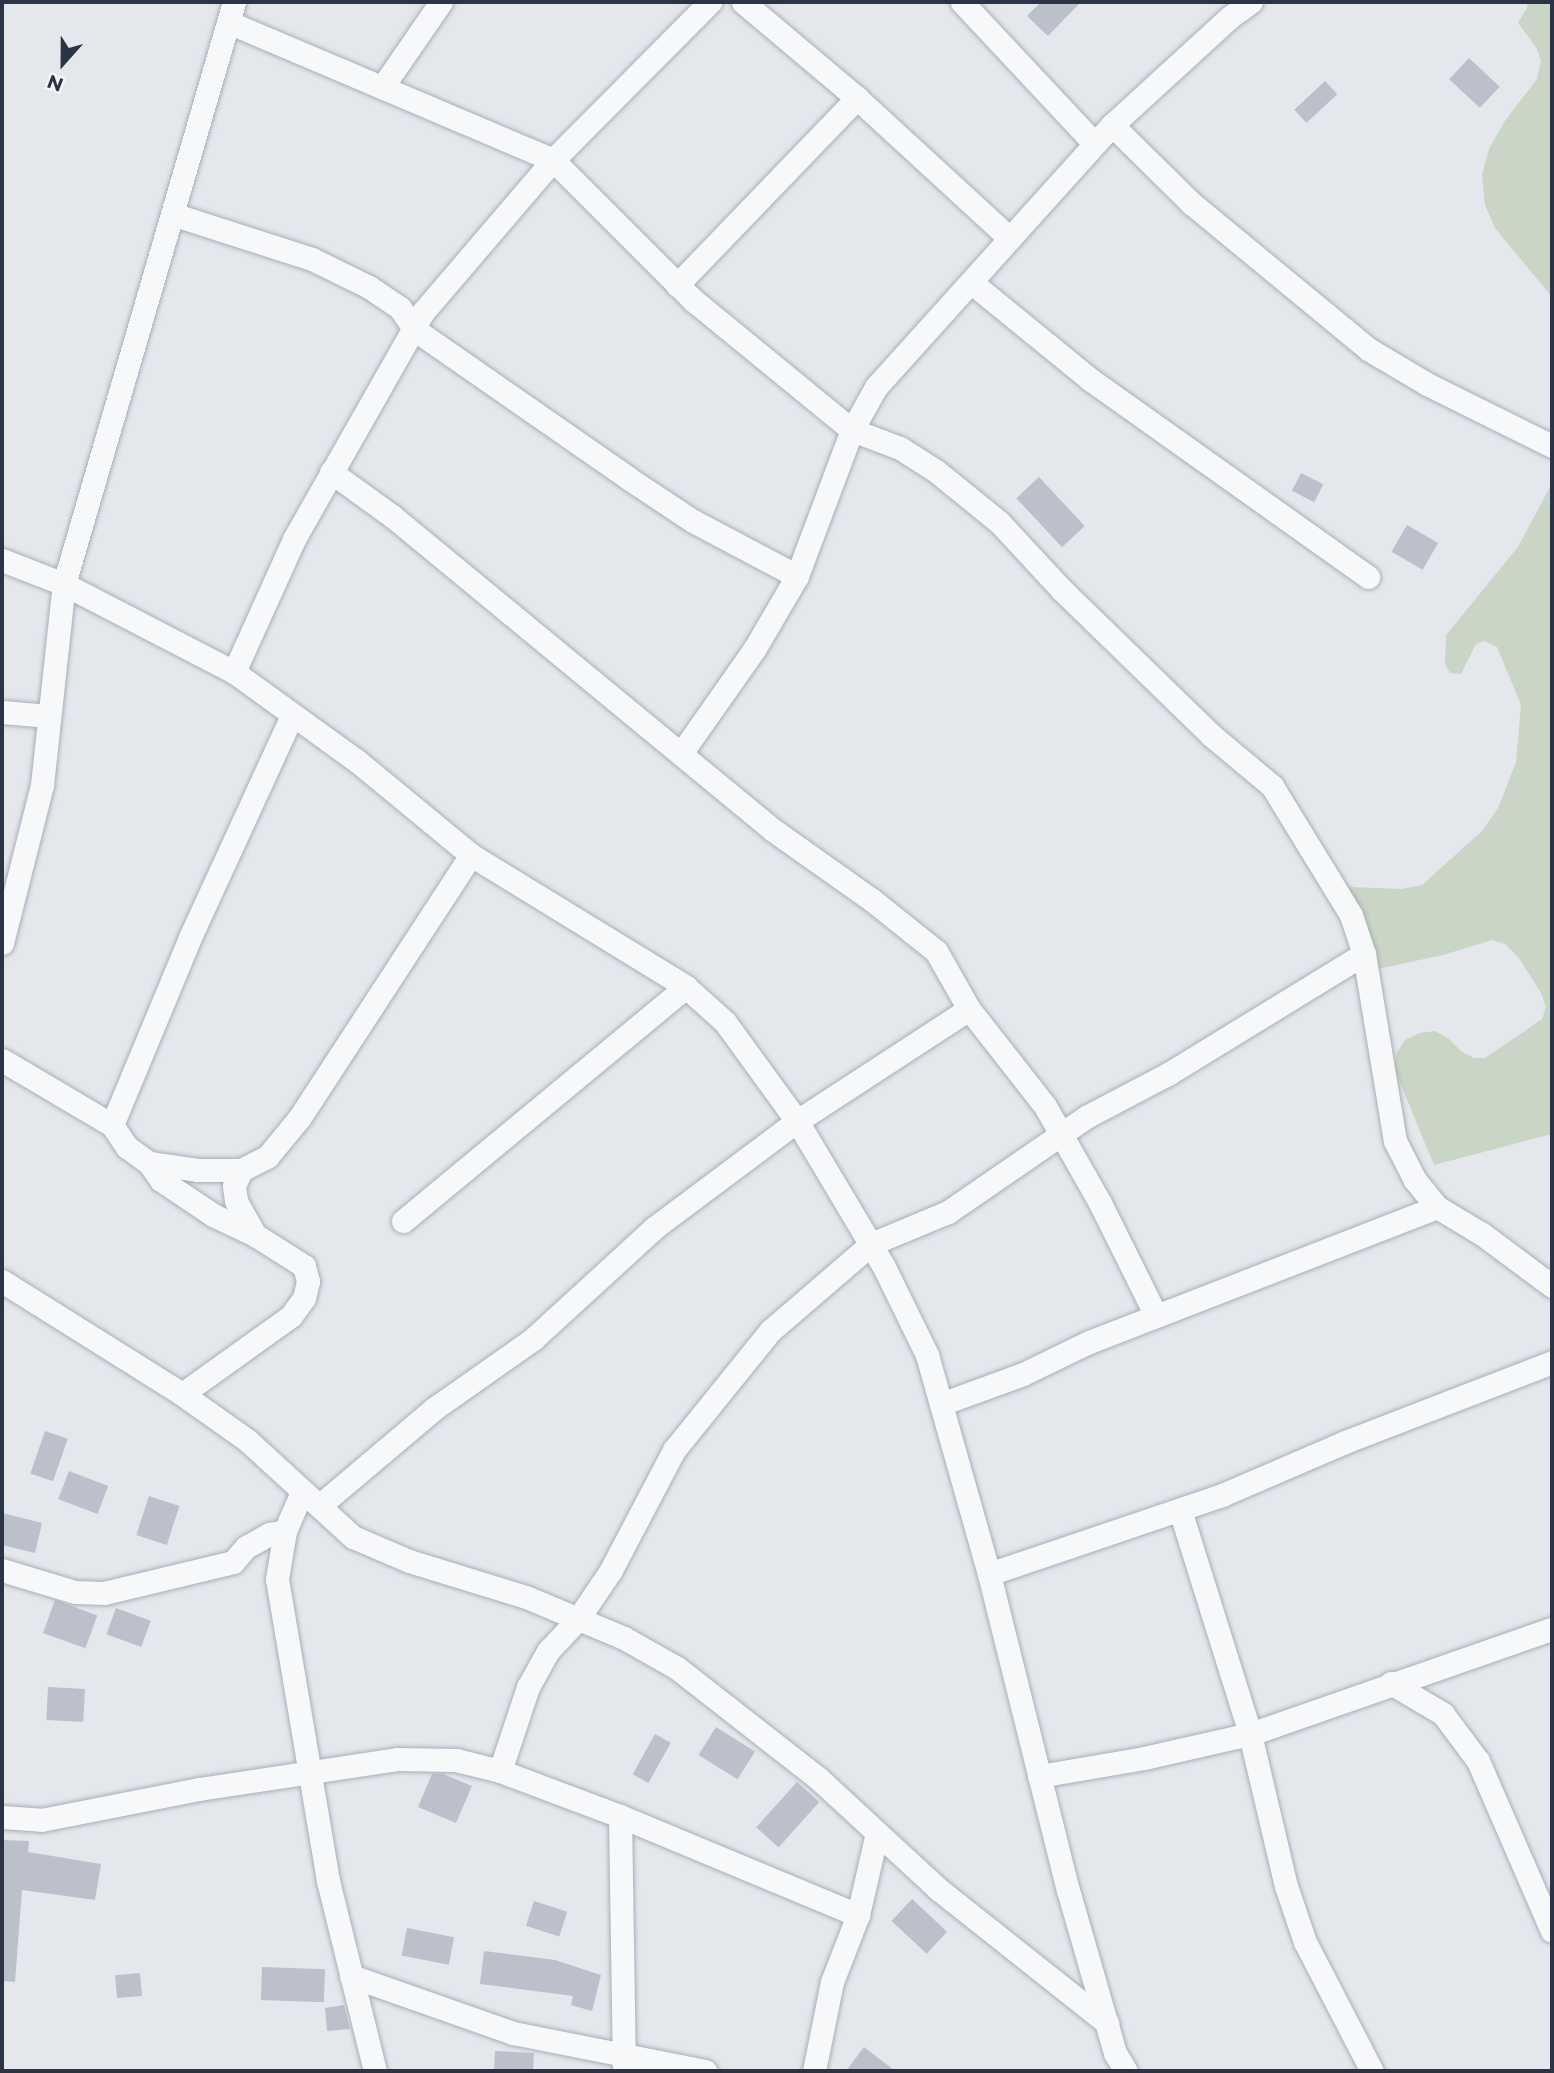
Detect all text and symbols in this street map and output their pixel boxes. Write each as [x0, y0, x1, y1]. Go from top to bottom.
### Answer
north arrow [28, 28, 98, 98]
text: N [44, 70, 67, 97]

